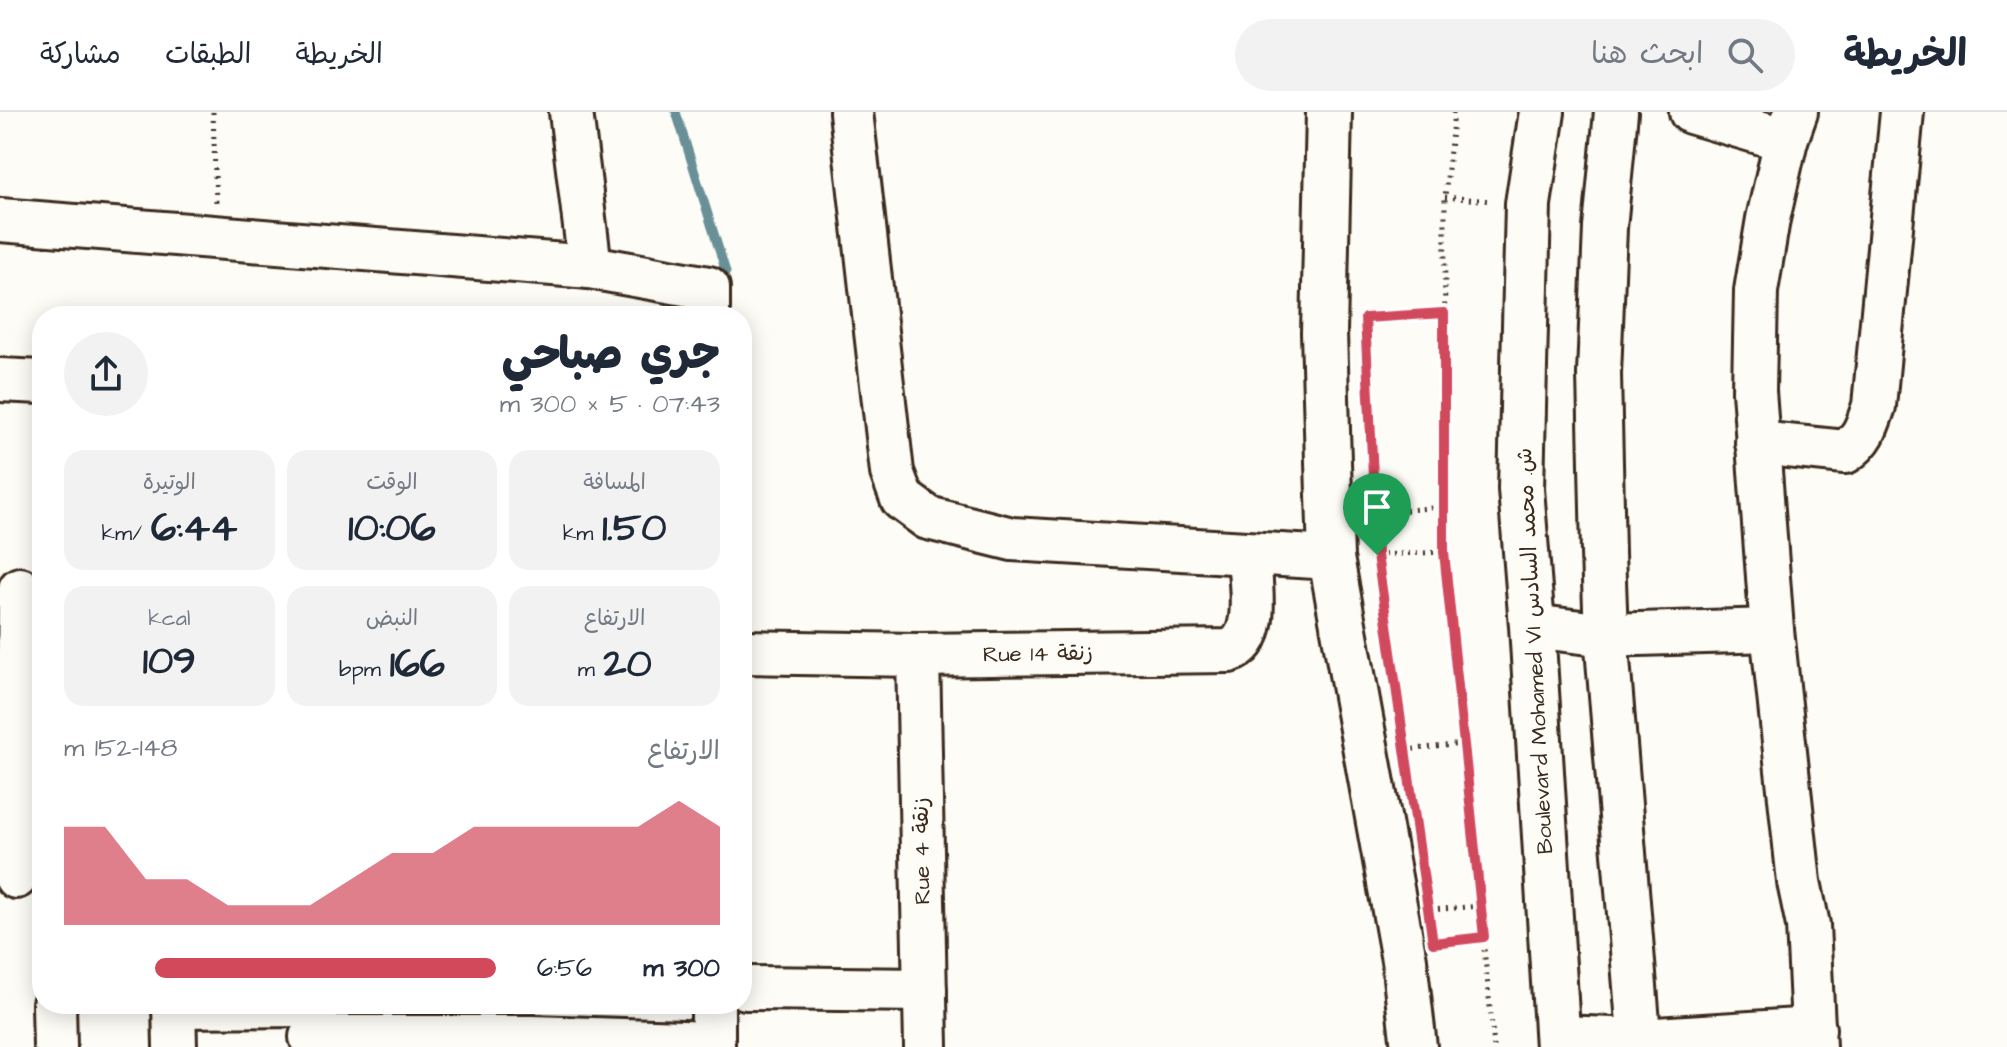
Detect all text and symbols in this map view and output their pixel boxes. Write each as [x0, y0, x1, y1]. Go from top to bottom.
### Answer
search box [1235, 19, 1795, 91]
text: الخريطة [1843, 29, 1967, 81]
text: ابحث هنا [1591, 33, 1703, 75]
icon: search [1723, 33, 1767, 77]
text: مشاركة [40, 35, 121, 74]
text: الطبقات [165, 35, 251, 74]
text: الخريطة [295, 35, 383, 74]
text: جري صباحي [502, 325, 720, 386]
button: share [64, 332, 148, 416]
text: 07:43 · 5 × 300 m [500, 386, 720, 422]
street label: Boulevard Mohamed VI ش. محمد السادس [1509, 447, 1561, 855]
text: الوتيرة [143, 467, 196, 498]
text: الوقت [366, 467, 418, 498]
text: المسافة [583, 467, 646, 498]
pin [1343, 473, 1411, 555]
icon: arrive [1355, 485, 1399, 529]
text: 6:44 [151, 501, 237, 556]
text: 10:06 [348, 501, 436, 556]
text: 1.50 [602, 501, 667, 556]
text: /km [101, 518, 151, 549]
text: km [563, 518, 602, 549]
text: kcal [148, 603, 190, 634]
text: النبض [366, 603, 418, 634]
text: الارتفاع [584, 603, 646, 634]
text: 109 [143, 634, 196, 689]
text: 166 [390, 637, 445, 692]
text: 20 [604, 637, 652, 692]
street label: Rue 14 زنقة [983, 638, 1093, 670]
text: bpm [339, 654, 390, 685]
text: m [578, 654, 604, 685]
text: 148–152 m [64, 730, 177, 766]
text: الارتفاع [647, 733, 720, 769]
street label: Rue 4 زنقة [906, 797, 938, 905]
text: 6:56 [537, 950, 592, 986]
text: 300 m [643, 950, 720, 986]

